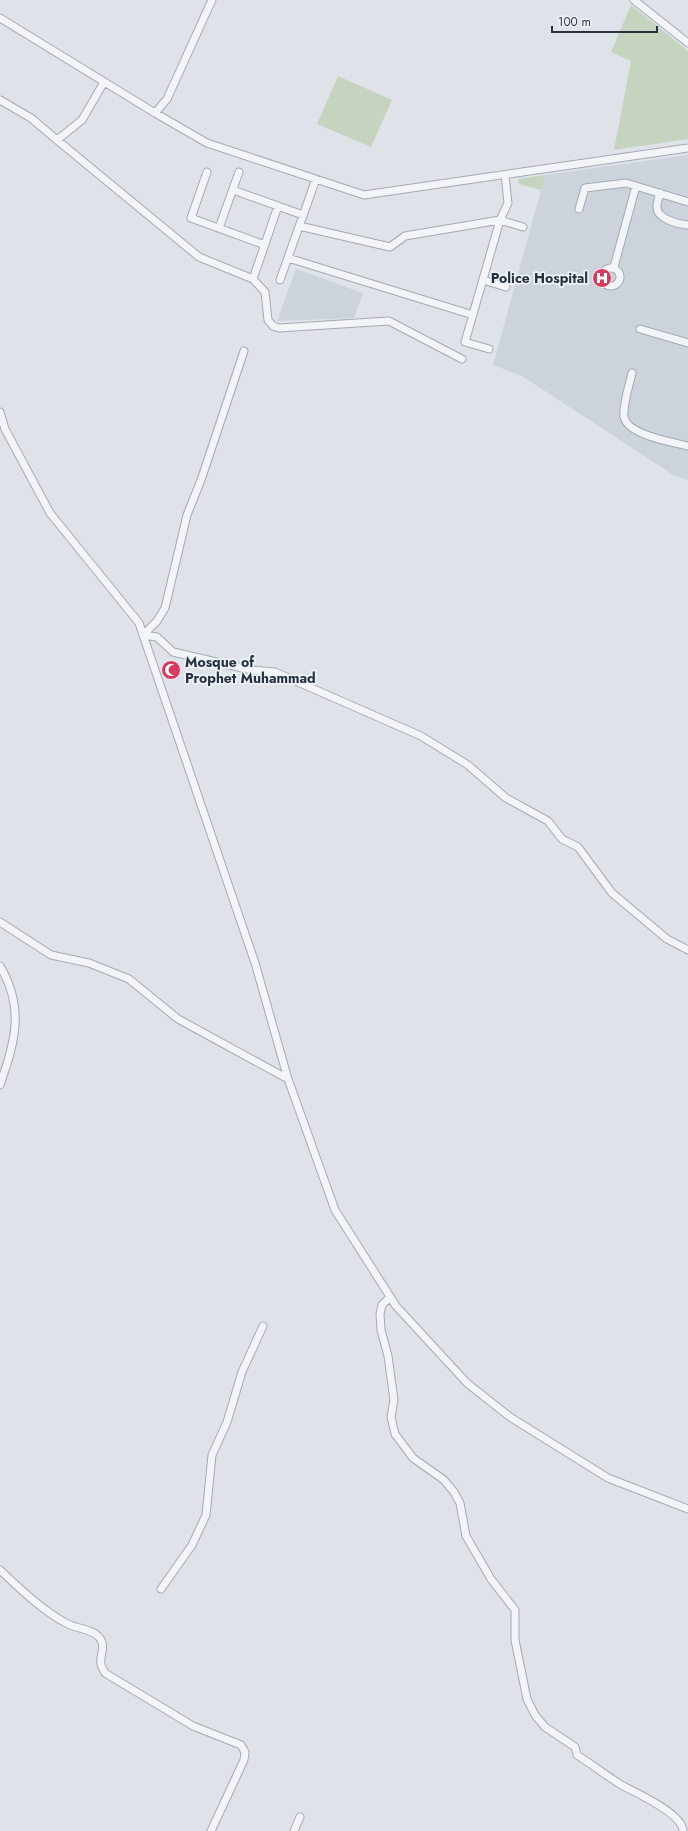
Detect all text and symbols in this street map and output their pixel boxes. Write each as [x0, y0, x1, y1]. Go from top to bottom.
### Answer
scale bar [552, 8, 657, 34]
text: 100 m [558, 13, 591, 31]
hospital icon: Police Hospital [591, 267, 613, 289]
place label: Police Hospital [491, 268, 588, 288]
place label: Mosque of Prophet Muhammad [185, 652, 316, 688]
mosque icon: Mosque of Prophet Muhammad [160, 659, 182, 681]

